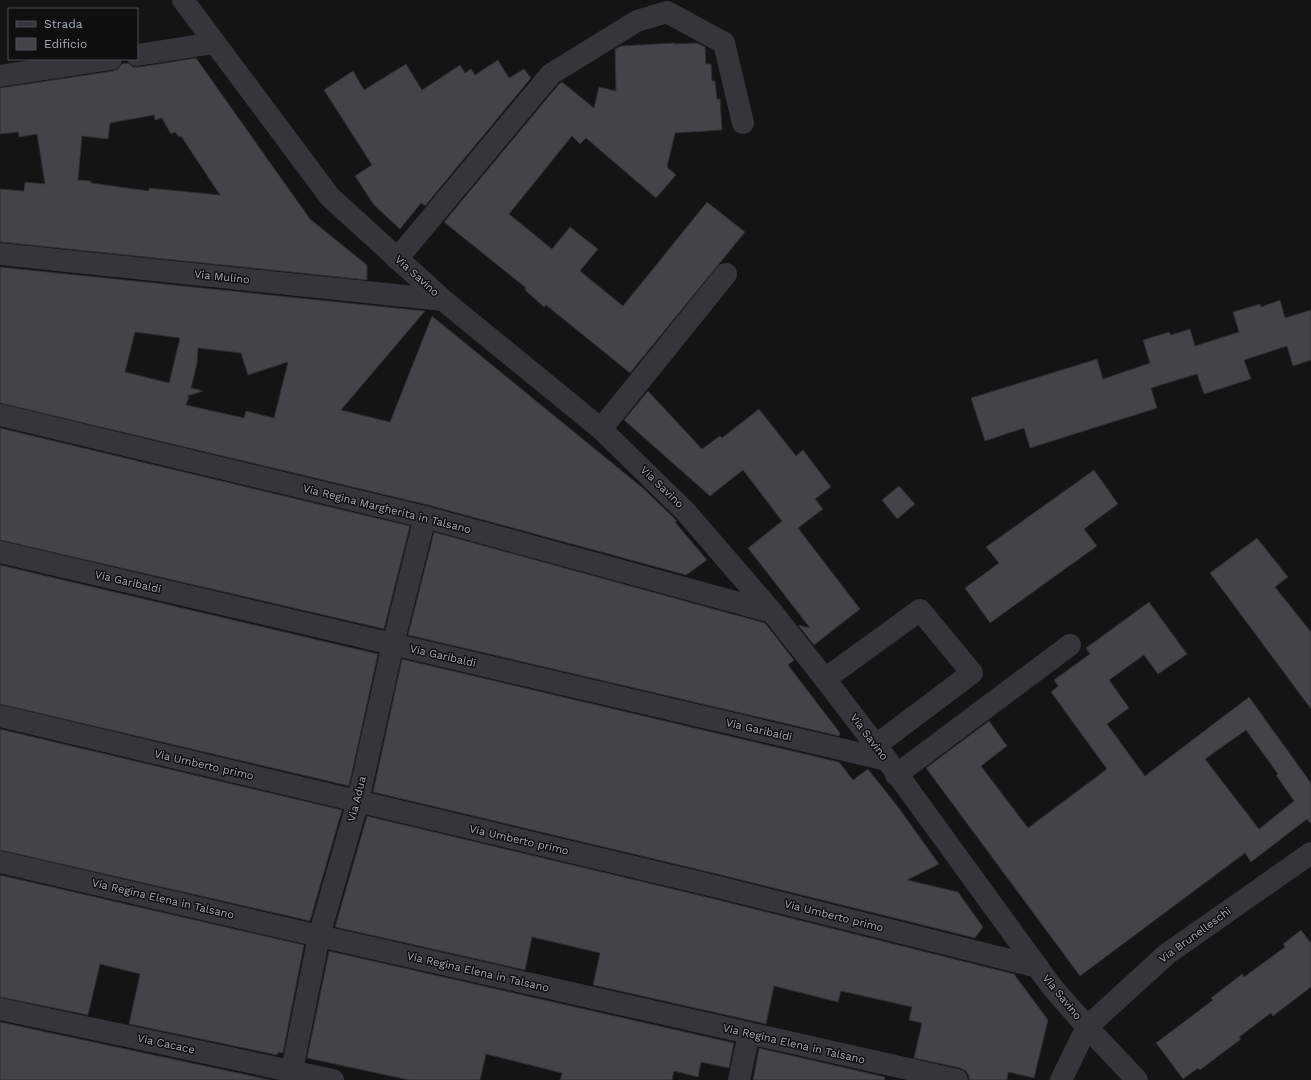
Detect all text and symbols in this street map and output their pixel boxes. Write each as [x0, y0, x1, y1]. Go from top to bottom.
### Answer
legend [8, 8, 138, 60]
text: Strada [44, 17, 83, 31]
text: Edificio [44, 37, 87, 51]
street label: Via Savino [392, 253, 442, 299]
street label: Via Mulino [194, 268, 250, 286]
street label: Via Savino [638, 463, 686, 511]
street label: Via Regina Margherita in Talsano [302, 482, 472, 536]
street label: Via Garibaldi [94, 568, 163, 596]
street label: Via Garibaldi [409, 642, 478, 670]
street label: Via Savino [847, 711, 891, 763]
street label: Via Garibaldi [725, 716, 794, 744]
street label: Via Umberto primo [153, 747, 255, 783]
street label: Via Adua [345, 775, 369, 823]
street label: Via Umberto primo [468, 822, 570, 858]
street label: Via Regina Elena in Talsano [91, 876, 235, 922]
street label: Via Umberto primo [783, 897, 885, 935]
street label: Via Brunelleschi [1156, 904, 1234, 966]
street label: Via Regina Elena in Talsano [406, 949, 550, 995]
street label: Via Savino [1040, 972, 1084, 1022]
street label: Via Regina Elena in Talsano [722, 1021, 866, 1067]
street label: Via Cacace [136, 1032, 196, 1056]

